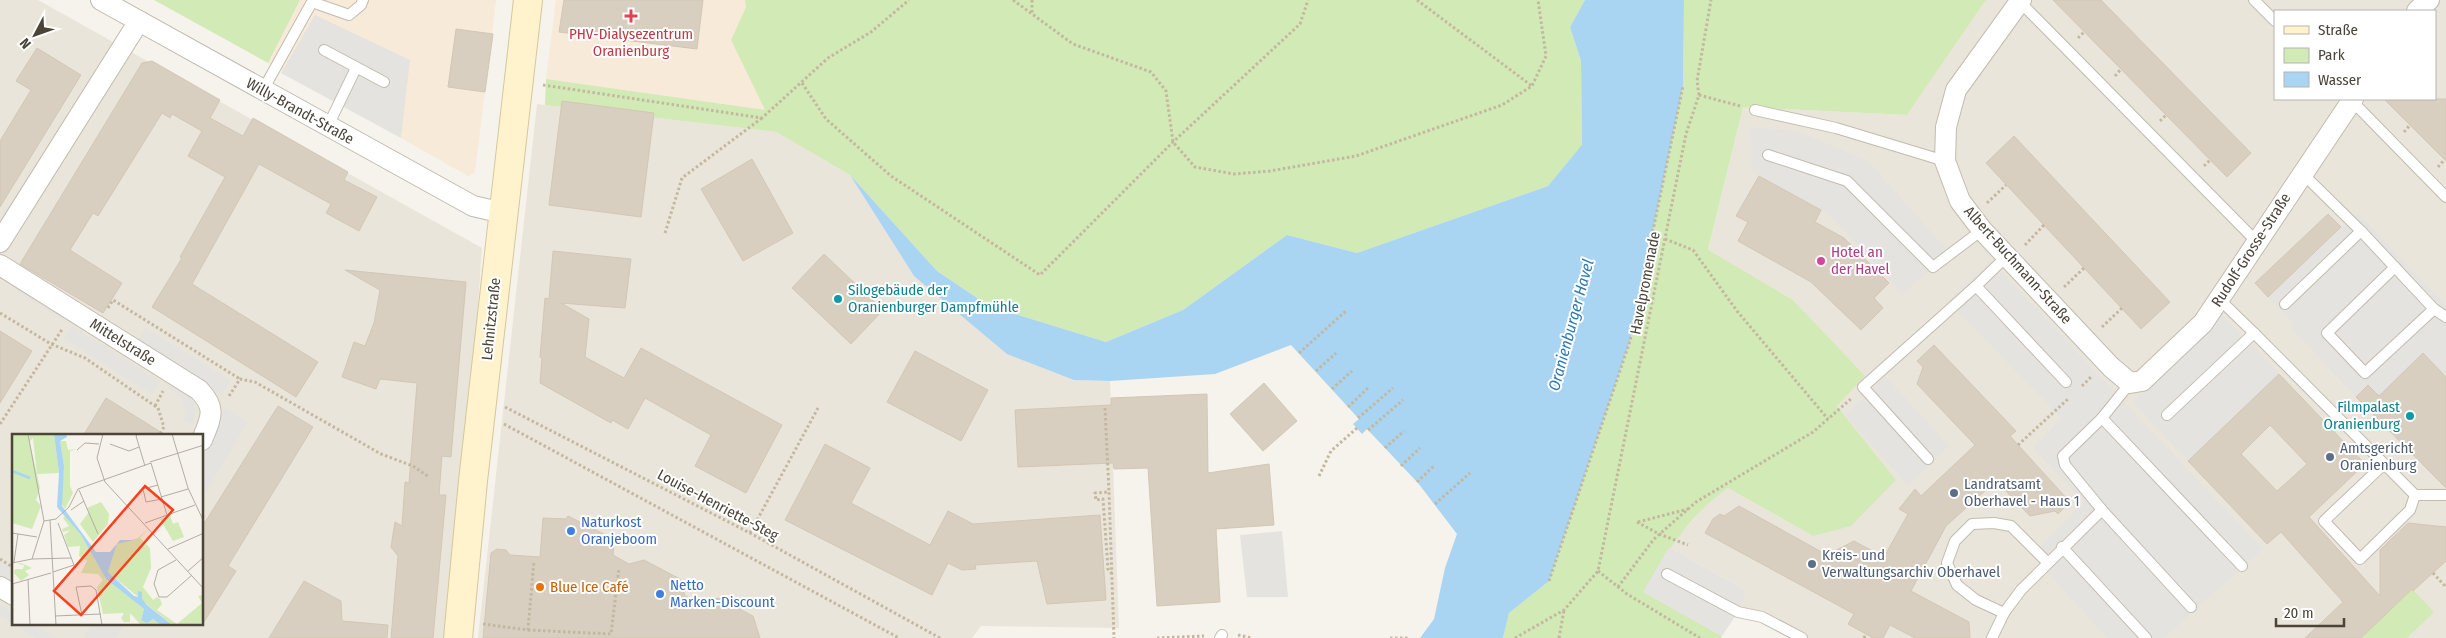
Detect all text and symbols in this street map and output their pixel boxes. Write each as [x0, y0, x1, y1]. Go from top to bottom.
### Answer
marker: PHV-Dialysezentrum Oranienburg [624, 9, 638, 23]
north arrow [10, 10, 60, 60]
legend [2274, 10, 2436, 100]
text: Straße [2318, 21, 2358, 39]
place label: PHV-Dialysezentrum Oranienburg [569, 25, 693, 60]
text: N [16, 34, 35, 52]
text: Park [2318, 46, 2345, 64]
text: Wasser [2318, 71, 2362, 89]
street label: Willy-Brandt-Straße [243, 74, 357, 148]
street label: Rudolf-Grosse-Straße [2208, 190, 2294, 310]
street label: Albert-Buchmann-Straße [1960, 202, 2076, 328]
street label: Havelpromenade [1626, 230, 1664, 336]
place label: Hotel an der Havel [1831, 243, 1889, 278]
marker: Hotel an der Havel [1815, 255, 1827, 267]
water label: Oranienburger Havel [1544, 257, 1598, 393]
street label: Lehnitzstraße [478, 277, 504, 361]
place label: Silogebäude der Oranienburger Dampfmühle [848, 281, 1019, 316]
marker: Silogebäude der Oranienburger Dampfmühle [832, 293, 844, 305]
street label: Mittelstraße [87, 315, 159, 369]
place label: Filmpalast Oranienburg [2324, 398, 2400, 433]
marker: Filmpalast Oranienburg [2404, 410, 2416, 422]
inset map [12, 434, 204, 626]
place label: Amtsgericht Oranienburg [2340, 439, 2416, 474]
marker: Amtsgericht Oranienburg [2324, 451, 2336, 463]
street label: Louise-Henriette-Steg [654, 465, 782, 545]
place label: Landratsamt Oberhavel - Haus 1 [1964, 475, 2080, 510]
marker: Landratsamt Oberhavel - Haus 1 [1948, 487, 1960, 499]
place label: Naturkost Oranjeboom [581, 513, 657, 548]
marker: Naturkost Oranjeboom [565, 525, 577, 537]
place label: Kreis- und Verwaltungsarchiv Oberhavel [1822, 546, 2000, 581]
marker: Kreis- und Verwaltungsarchiv Oberhavel [1806, 558, 1818, 570]
place label: Netto Marken-Discount [670, 576, 775, 611]
place label: Blue Ice Café [550, 578, 629, 596]
marker: Blue Ice Café [534, 581, 546, 593]
marker: Netto Marken-Discount [654, 588, 666, 600]
scale bar [2276, 596, 2344, 628]
text: 20 m [2284, 604, 2314, 622]

